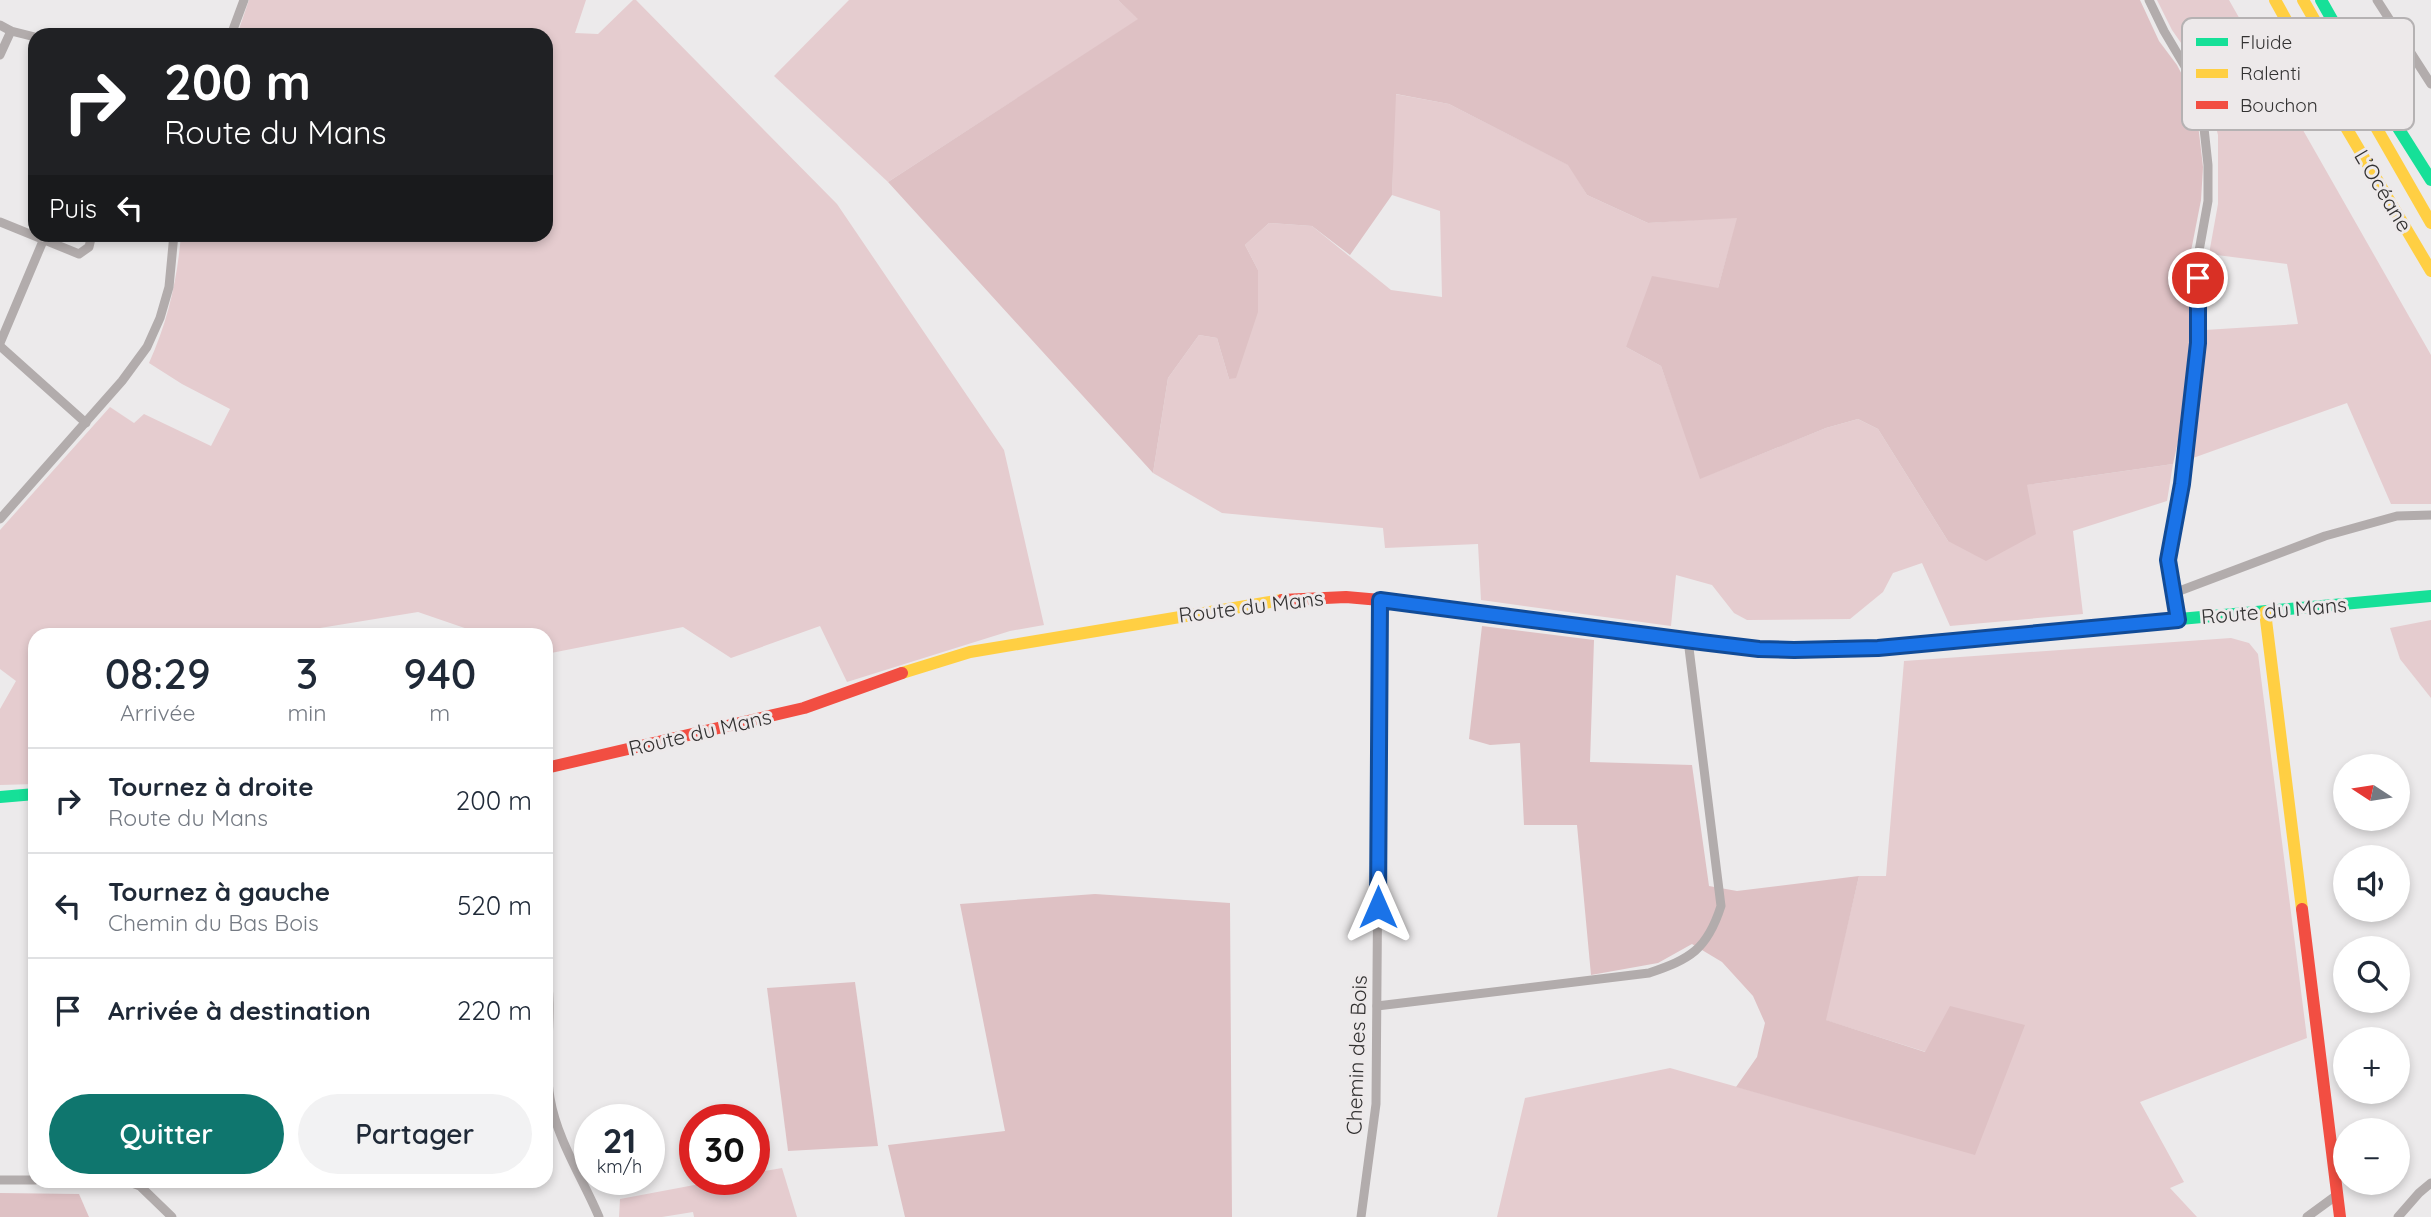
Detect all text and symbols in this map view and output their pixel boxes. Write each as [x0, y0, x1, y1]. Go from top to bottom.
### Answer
legend [2182, 18, 2414, 130]
text: Fluide [2240, 30, 2292, 54]
text: 200 m [164, 51, 311, 112]
icon: right [49, 56, 140, 147]
text: Ralenti [2240, 61, 2301, 85]
text: Bouchon [2240, 93, 2318, 117]
text: Route du Mans [164, 112, 387, 152]
street label: L’Océane [2349, 145, 2418, 236]
icon: left [111, 189, 149, 227]
text: Puis [49, 192, 97, 225]
pin [2168, 248, 2228, 308]
icon: arrive [2179, 259, 2217, 297]
street label: Route du Mans [1177, 584, 1325, 628]
street label: Route du Mans [2200, 591, 2348, 629]
text: 08:29 [105, 647, 211, 700]
text: 3 [296, 647, 318, 700]
text: 940 [403, 647, 476, 700]
text: Arrivée [120, 698, 195, 727]
text: min [287, 698, 327, 727]
text: m [429, 698, 450, 727]
street label: Route du Mans [626, 703, 774, 761]
north arrow [2333, 754, 2410, 831]
map controls [2333, 754, 2410, 1195]
text: Tournez à droite [108, 770, 313, 803]
icon: right [49, 782, 87, 820]
text: 200 m [456, 784, 532, 817]
text: Route du Mans [108, 803, 268, 832]
button: sound [2333, 845, 2410, 922]
position arrow [1341, 870, 1415, 944]
text: Tournez à gauche [108, 875, 330, 908]
icon: left [49, 887, 87, 925]
text: 520 m [457, 889, 532, 922]
text: Chemin du Bas Bois [108, 908, 319, 937]
button: search [2333, 936, 2410, 1013]
street label: Chemin des Bois [1340, 975, 1372, 1135]
icon: arrive [49, 992, 87, 1030]
text: Arrivée à destination [108, 994, 371, 1027]
text: 220 m [457, 994, 532, 1027]
button: + [2333, 1027, 2410, 1104]
button: Quitter [49, 1094, 284, 1174]
button: Partager [298, 1094, 532, 1174]
speed limit sign: 30 [679, 1104, 770, 1195]
text: 21 [603, 1118, 636, 1162]
button: − [2333, 1118, 2410, 1195]
text: km/h [597, 1155, 642, 1178]

